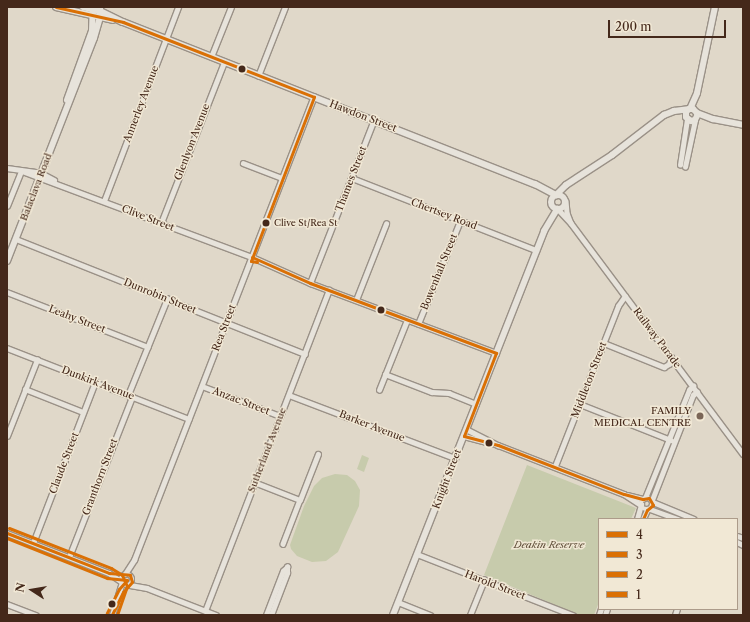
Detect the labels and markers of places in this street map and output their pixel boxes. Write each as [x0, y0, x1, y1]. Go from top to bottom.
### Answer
unlabelled marker [237, 64, 247, 74]
marker: Clive St/Rea St [261, 218, 271, 228]
place label: Clive St/Rea St [274, 218, 337, 228]
unlabelled marker [376, 305, 386, 315]
place label: FAMILY MEDICAL CENTRE [593, 404, 691, 428]
marker: FAMILY MEDICAL CENTRE [694, 410, 706, 422]
unlabelled marker [484, 438, 494, 448]
unlabelled marker [107, 599, 117, 609]

